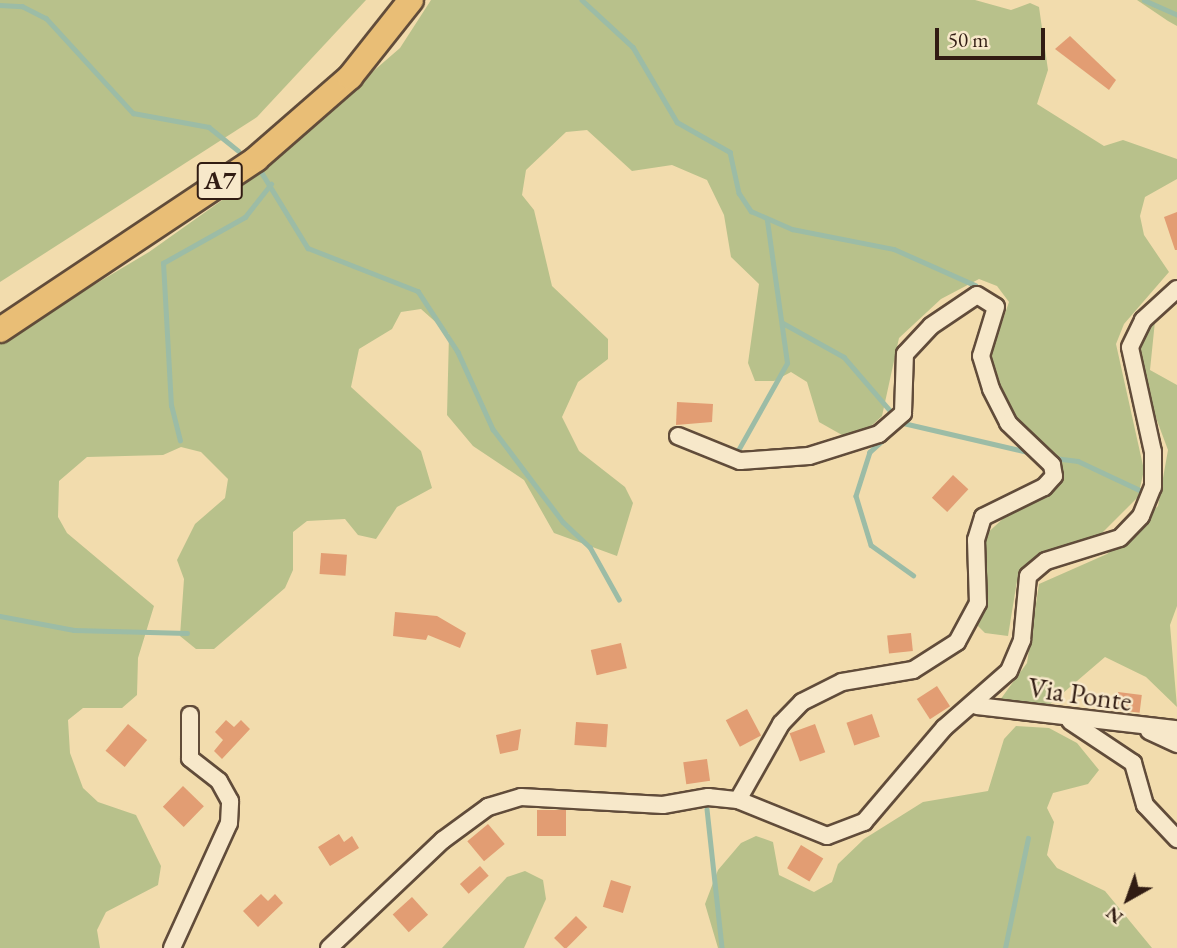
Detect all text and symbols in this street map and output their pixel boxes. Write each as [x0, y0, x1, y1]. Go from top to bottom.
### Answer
scale bar [939, 14, 1049, 58]
text: 50 m [948, 26, 989, 53]
road number: A7 [196, 158, 244, 204]
street label: Via Ponte [1026, 670, 1134, 718]
north arrow [1093, 864, 1163, 934]
text: N [1100, 901, 1128, 930]

